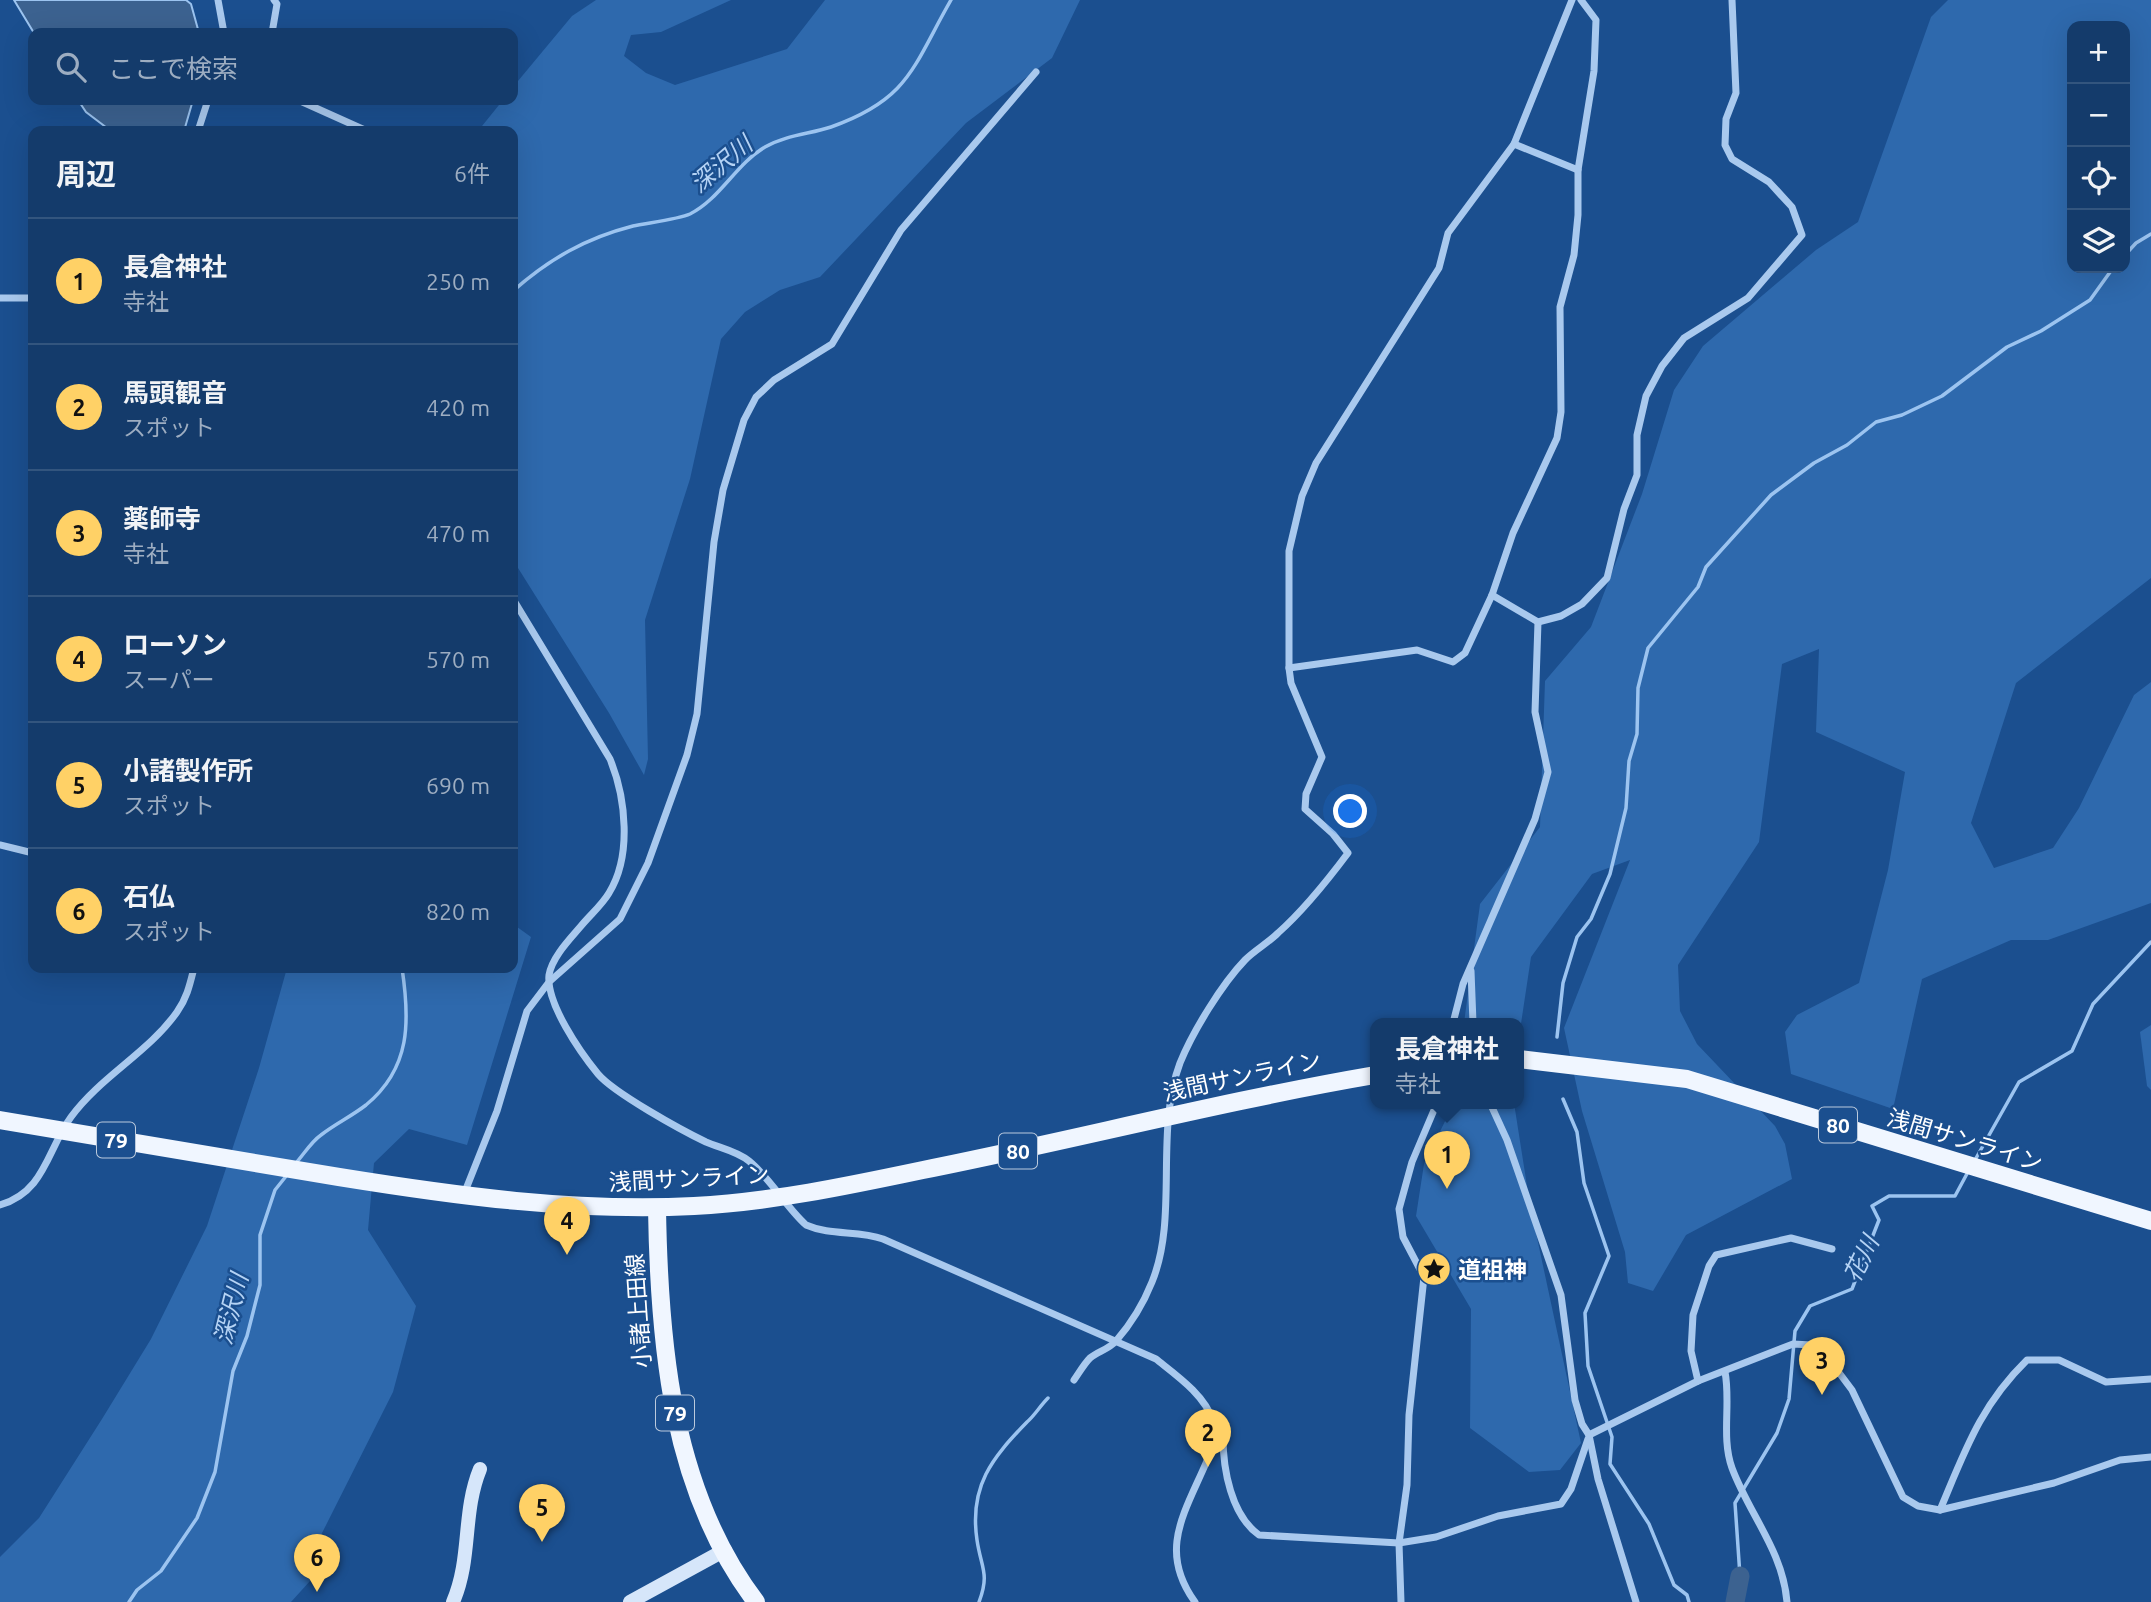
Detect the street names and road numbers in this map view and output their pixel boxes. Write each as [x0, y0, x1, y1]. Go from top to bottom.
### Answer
street label: 浅間サンライン [1161, 1047, 1323, 1105]
street label: 浅間サンライン [1884, 1105, 2046, 1175]
road number: 80 [1819, 1108, 1857, 1142]
road number: 79 [97, 1122, 135, 1158]
road number: 80 [999, 1134, 1037, 1168]
street label: 浅間サンライン [608, 1161, 770, 1195]
street label: 小諸上田線 [622, 1253, 654, 1369]
road number: 79 [656, 1396, 694, 1430]

